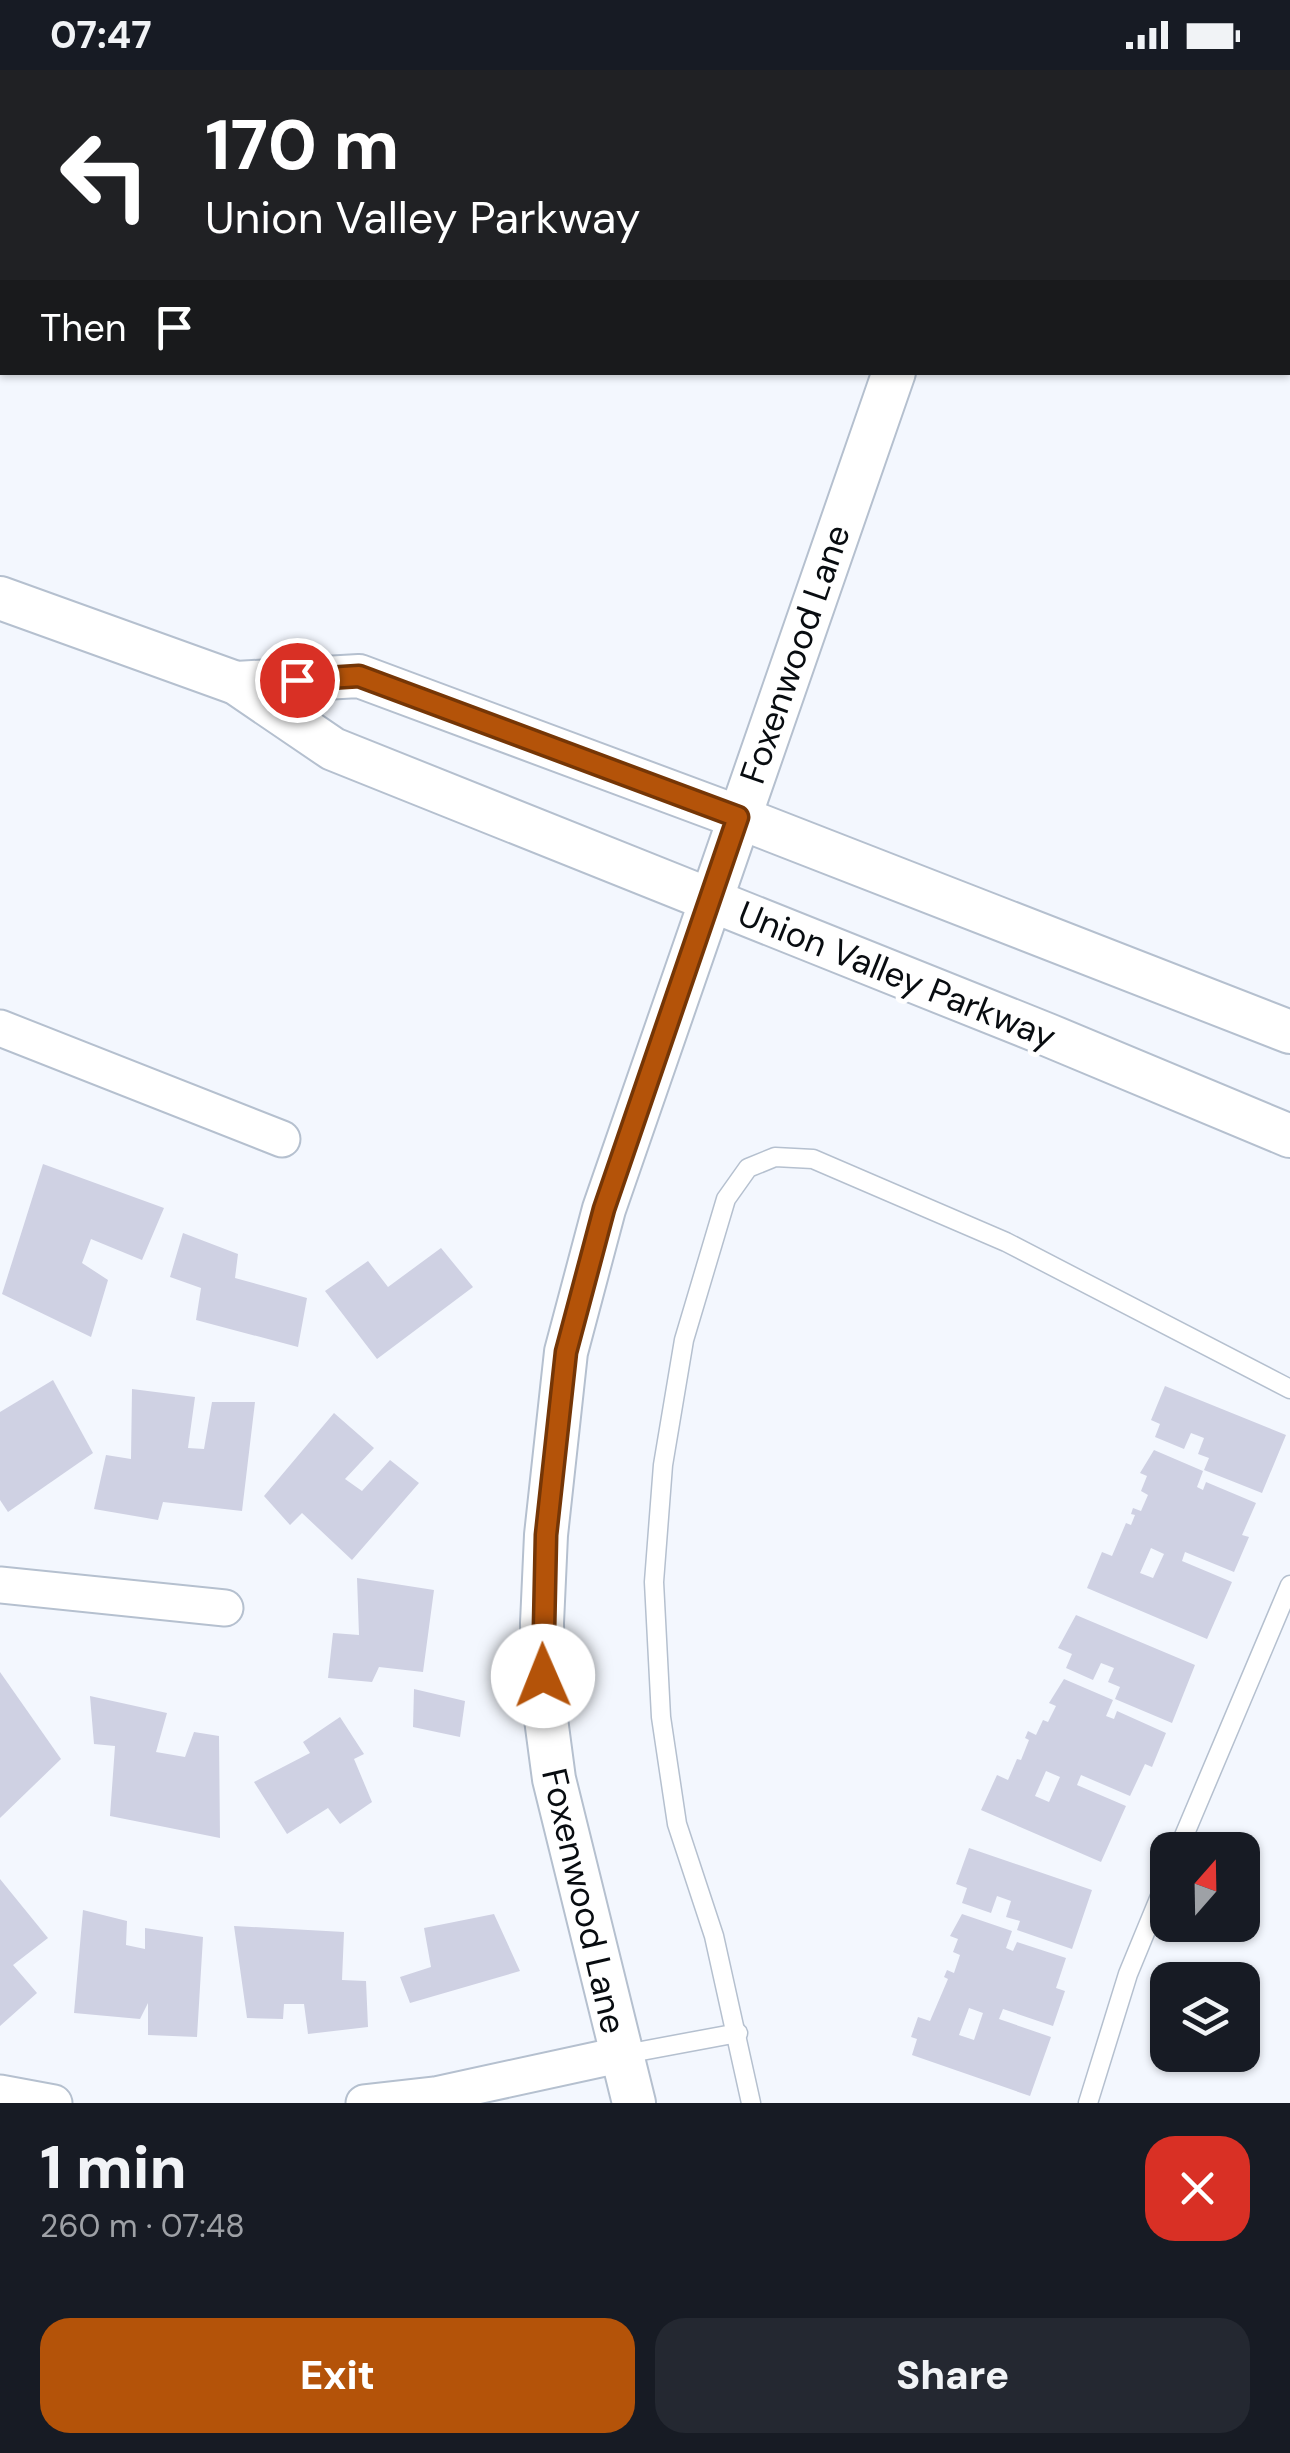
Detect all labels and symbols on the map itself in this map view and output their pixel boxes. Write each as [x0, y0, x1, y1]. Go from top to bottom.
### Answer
street label: Foxenwood Lane [729, 518, 861, 790]
pin [255, 638, 340, 723]
street label: Union Valley Parkway [731, 890, 1063, 1060]
position arrow [491, 1624, 595, 1728]
street label: Foxenwood Lane [531, 1764, 637, 2038]
north arrow [1150, 1832, 1260, 1942]

